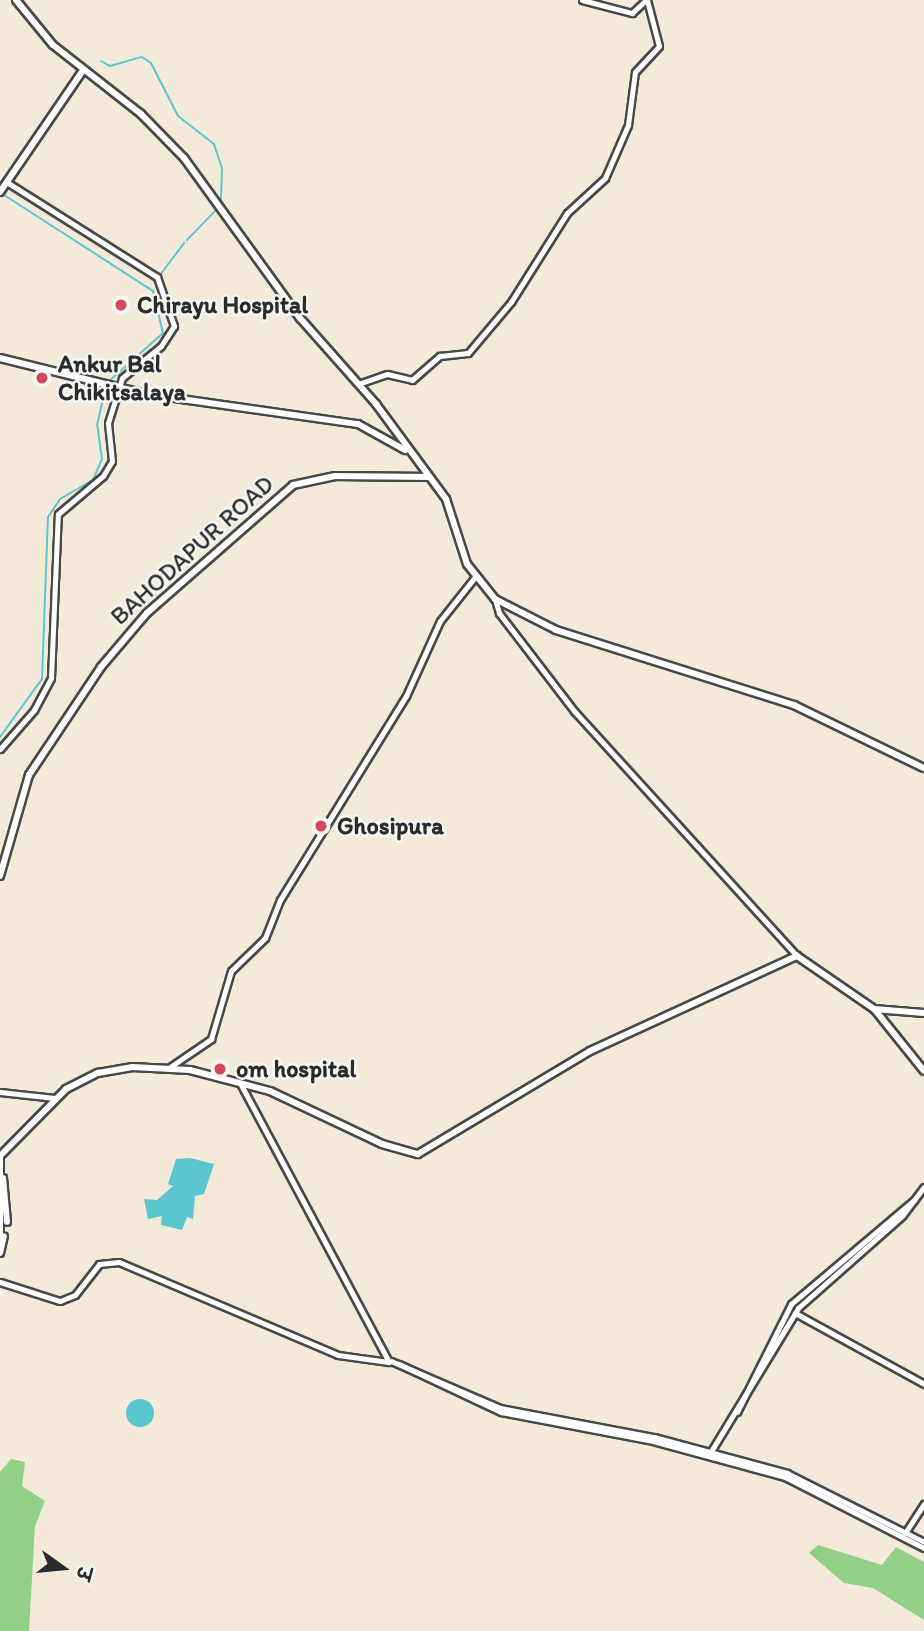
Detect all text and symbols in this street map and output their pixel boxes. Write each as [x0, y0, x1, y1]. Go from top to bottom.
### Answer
place label: Chirayu Hospital [137, 291, 308, 319]
marker: Chirayu Hospital [111, 295, 131, 315]
place label: Ankur Bal Chikitsalaya [58, 350, 185, 406]
marker: Ankur Bal Chikitsalaya [32, 368, 52, 388]
street label: BAHODAPUR ROAD [105, 470, 279, 630]
place label: Ghosipura [337, 812, 444, 840]
marker: Ghosipura [311, 816, 331, 836]
place label: om hospital [236, 1055, 357, 1083]
marker: om hospital [210, 1059, 230, 1079]
north arrow [28, 1533, 98, 1603]
text: उ [71, 1564, 97, 1583]

